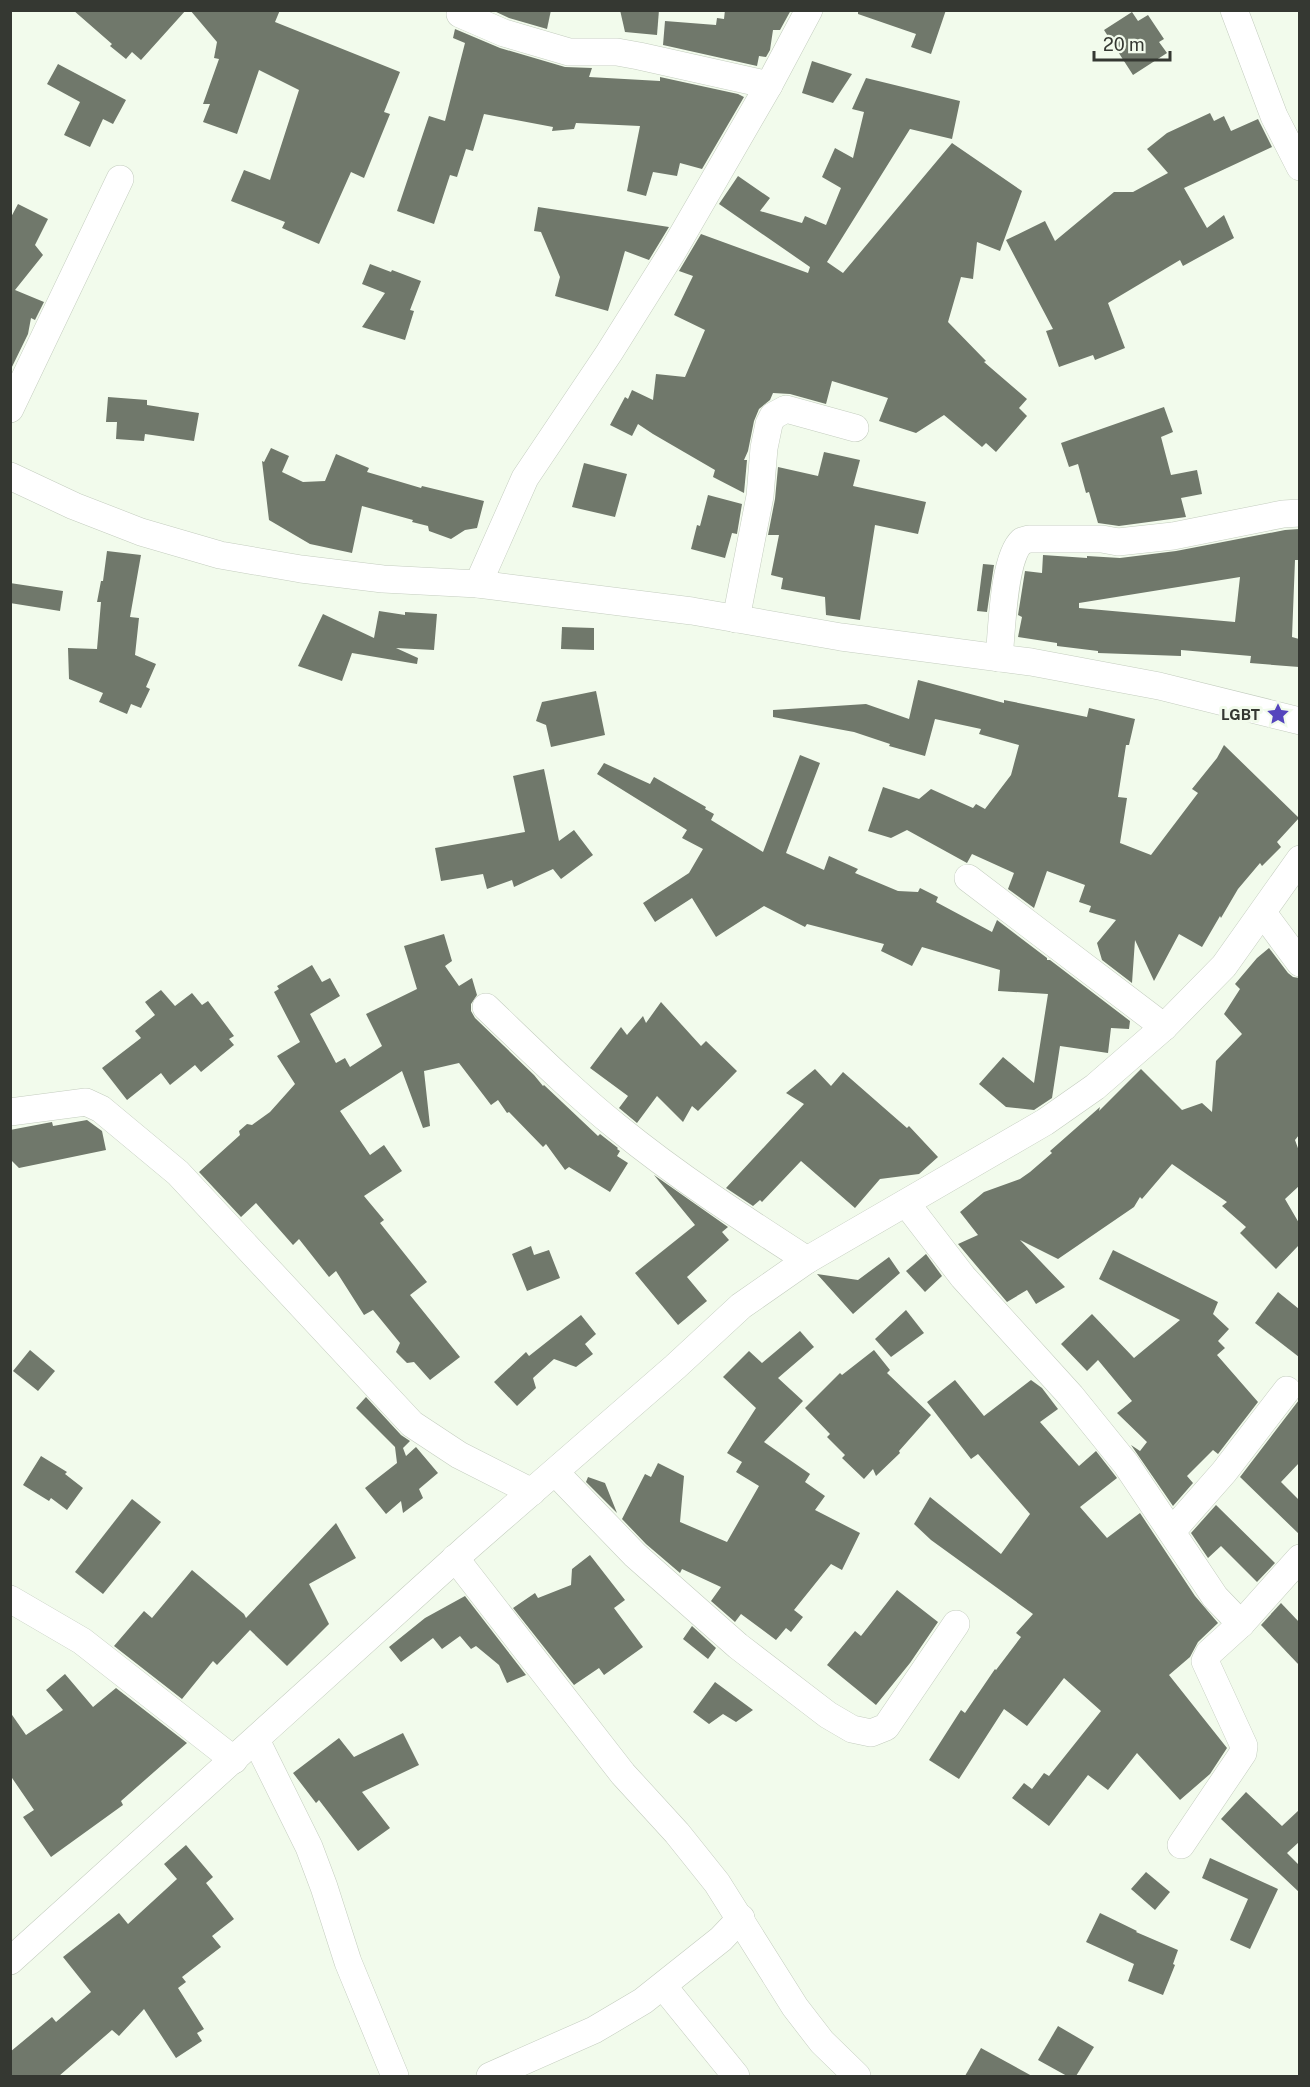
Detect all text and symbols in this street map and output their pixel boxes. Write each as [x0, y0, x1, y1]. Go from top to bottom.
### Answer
scale bar [1094, 24, 1170, 62]
text: 20 m [1103, 34, 1145, 55]
place icon: LGBT [1265, 701, 1291, 727]
place label: LGBT [1221, 706, 1260, 723]

